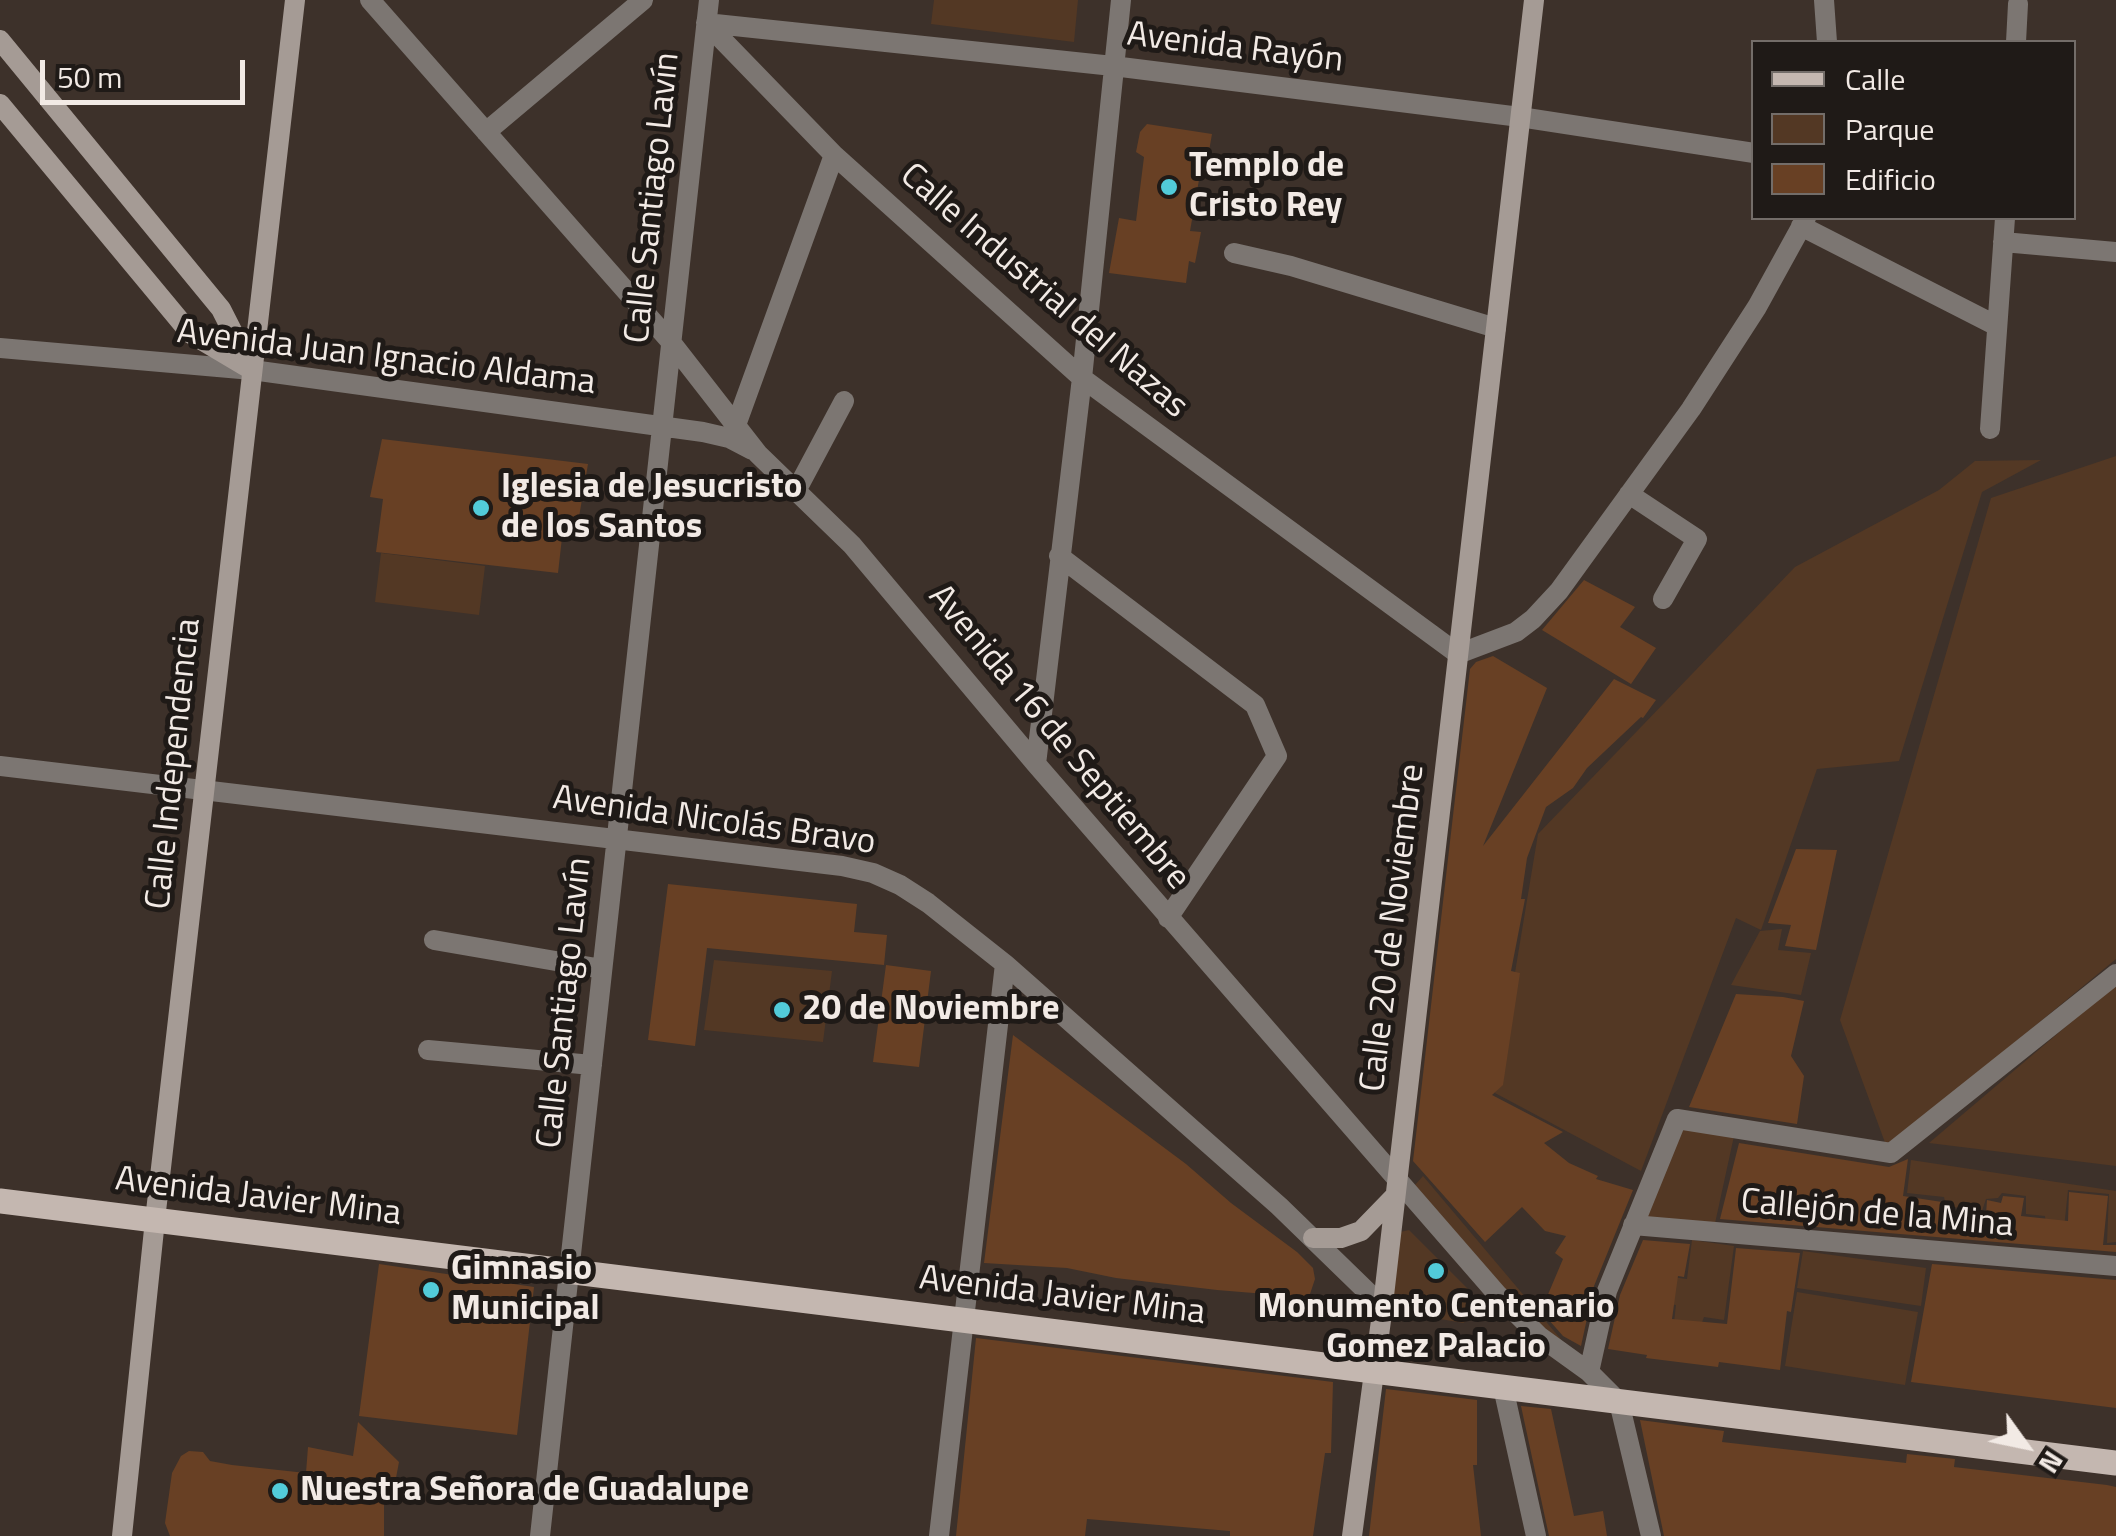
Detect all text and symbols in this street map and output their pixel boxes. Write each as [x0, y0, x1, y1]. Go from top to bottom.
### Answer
street label: Avenida Rayón [1125, 15, 1345, 83]
scale bar [45, 40, 250, 102]
legend [1751, 40, 2076, 220]
street label: Calle Santiago Lavín [618, 50, 690, 346]
text: 50 m [57, 54, 122, 100]
text: Calle [1845, 56, 1905, 102]
text: Parque [1845, 106, 1935, 152]
place label: Templo de Cristo Rey [1189, 146, 1344, 228]
street label: Calle Industrial del Nazas [891, 156, 1195, 428]
text: Edificio [1845, 156, 1936, 202]
marker: Templo de Cristo Rey [1158, 176, 1180, 198]
street label: Avenida Juan Ignacio Aldama [175, 313, 597, 405]
place label: Iglesia de Jesucristo de los Santos [501, 467, 802, 549]
marker: Iglesia de Jesucristo de los Santos [470, 497, 492, 519]
street label: Avenida 16 de Septiembre [918, 577, 1198, 899]
street label: Calle Independencia [139, 617, 211, 911]
street label: Calle 20 de Noviembre [1353, 762, 1435, 1094]
street label: Avenida Nicolás Bravo [550, 779, 878, 865]
street label: Calle Santiago Lavín [530, 855, 602, 1151]
place label: 20 de Noviembre [802, 989, 1060, 1031]
marker: 20 de Noviembre [771, 999, 793, 1021]
street label: Avenida Javier Mina [113, 1160, 403, 1236]
street label: Callejón de la Mina [1739, 1182, 2015, 1248]
place label: Gimnasio Municipal [451, 1249, 600, 1331]
street label: Avenida Javier Mina [917, 1259, 1207, 1335]
marker: Monumento Centenario Gomez Palacio [1425, 1260, 1447, 1282]
marker: Gimnasio Municipal [420, 1279, 442, 1301]
place label: Monumento Centenario Gomez Palacio [1257, 1287, 1615, 1369]
north arrow [1976, 1396, 2076, 1496]
text: N [2028, 1443, 2075, 1482]
place label: Nuestra Señora de Guadalupe [300, 1470, 749, 1512]
marker: Nuestra Señora de Guadalupe [269, 1480, 291, 1502]

